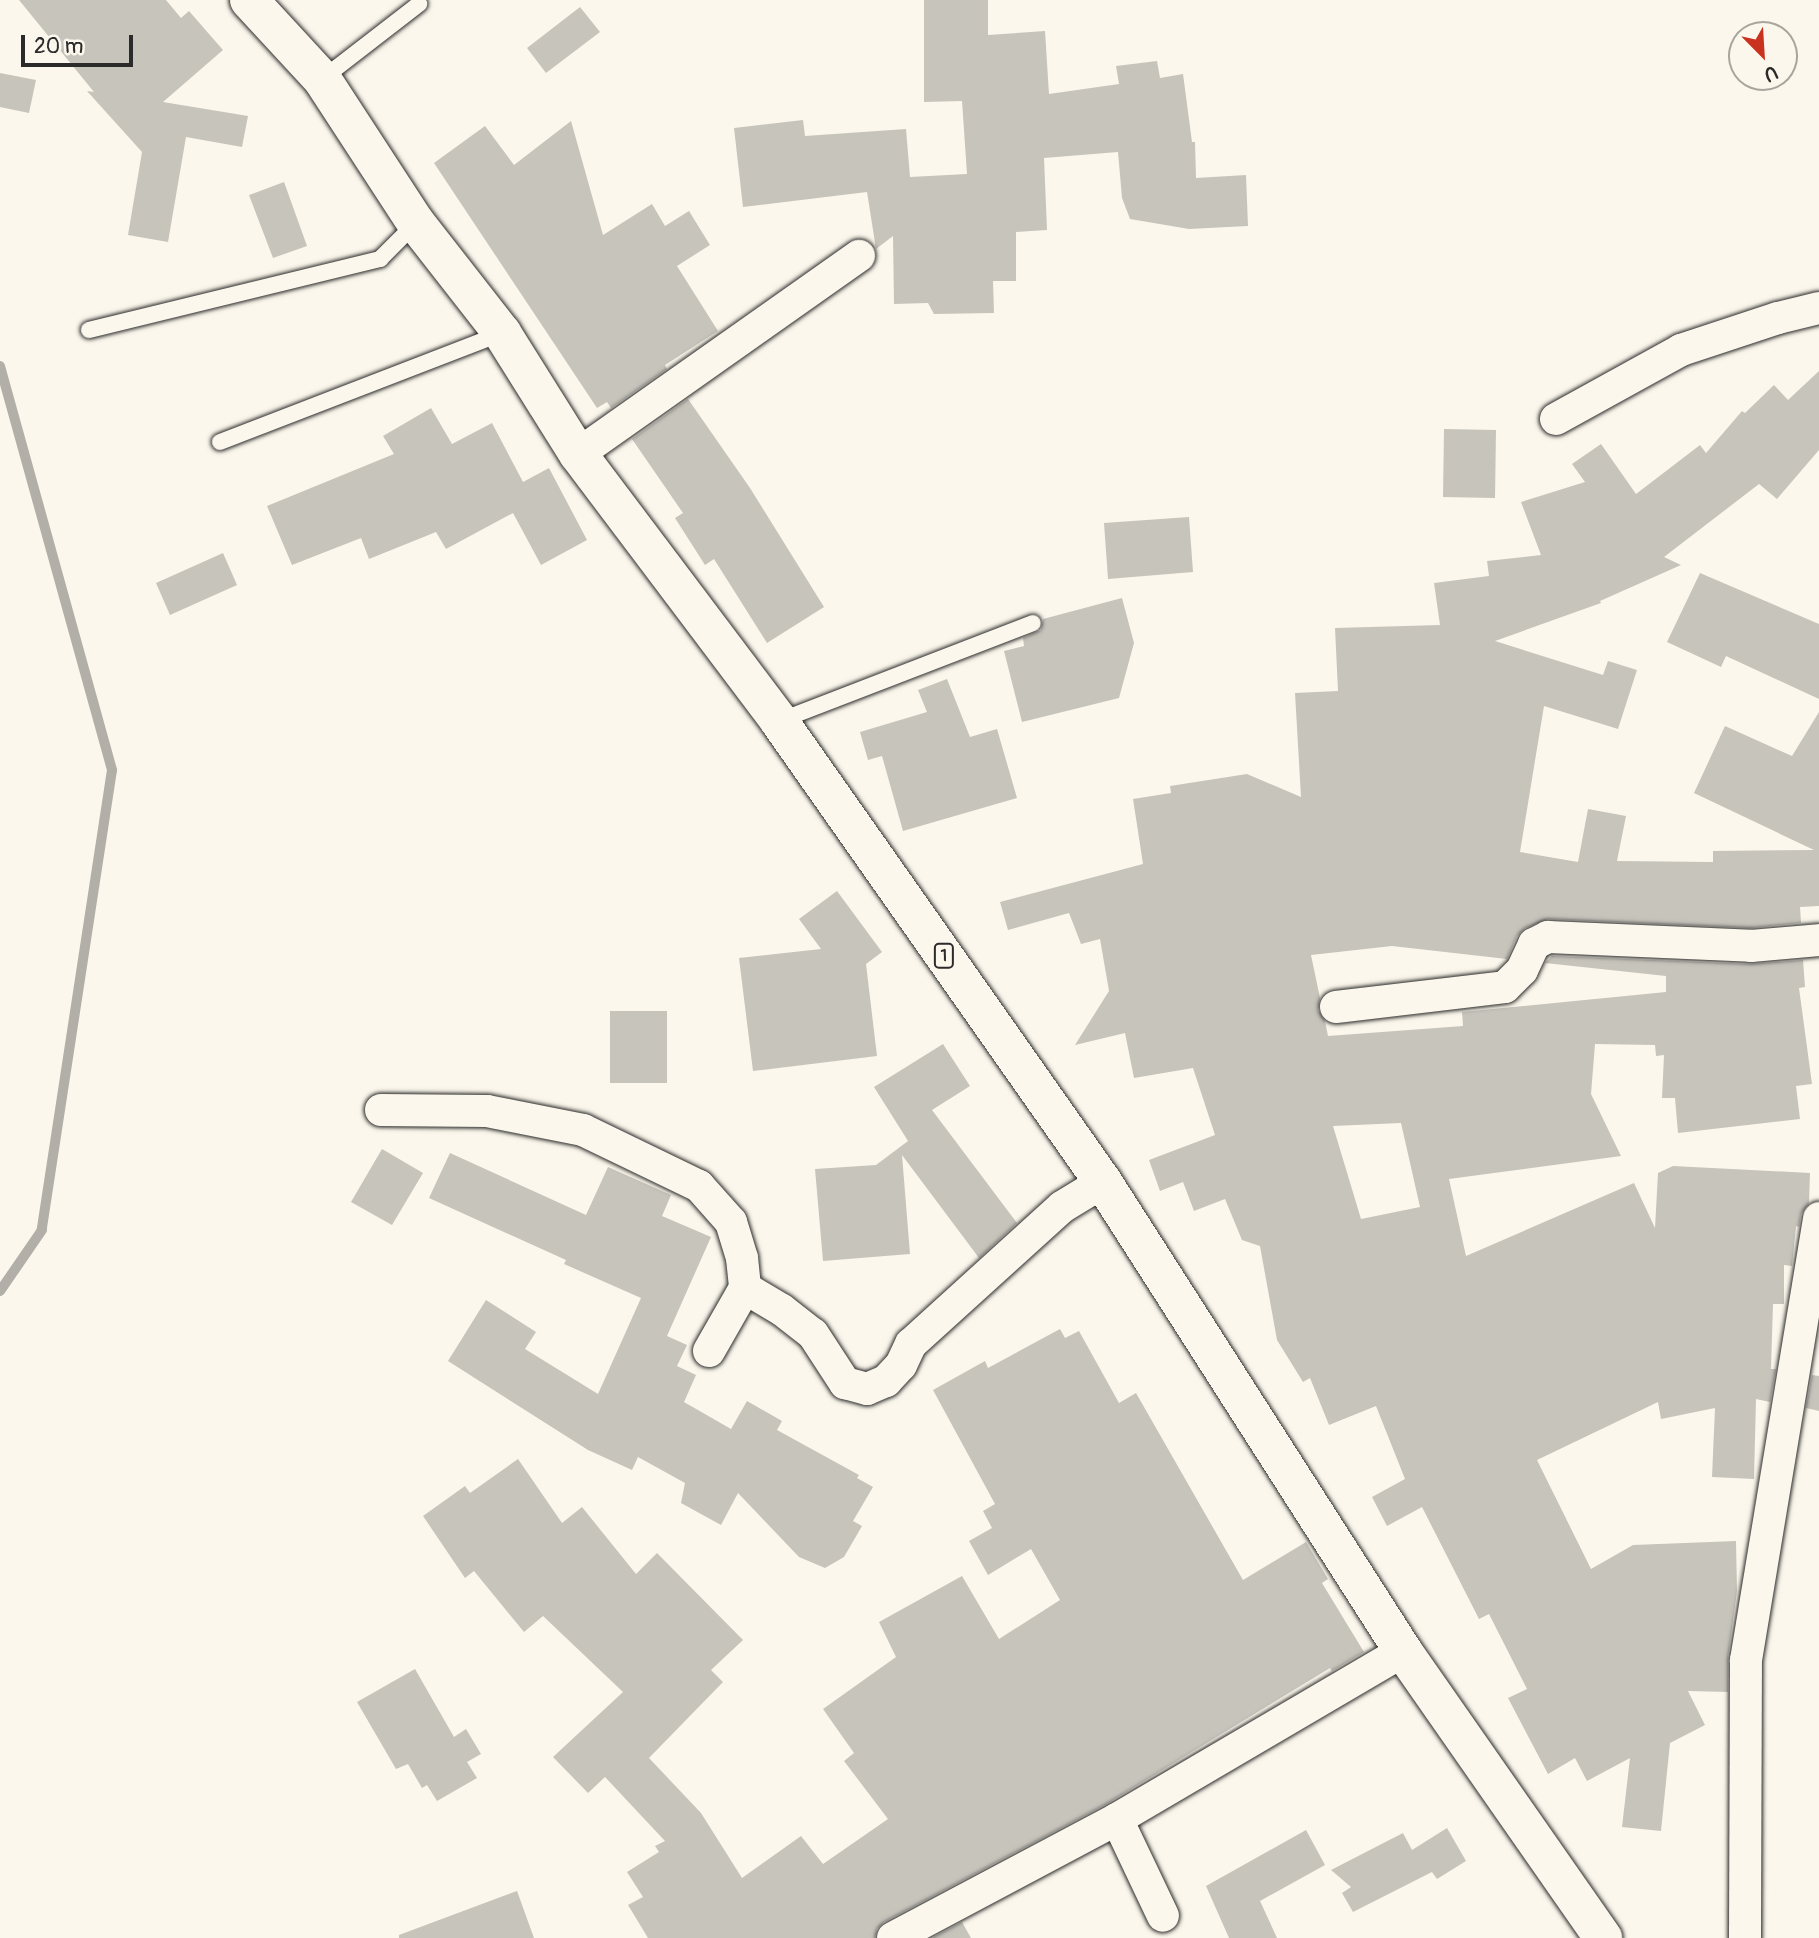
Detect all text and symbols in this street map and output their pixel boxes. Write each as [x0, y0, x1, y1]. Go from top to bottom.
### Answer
scale bar [24, 21, 136, 65]
north arrow [1728, 21, 1798, 91]
text: 20 m [34, 33, 83, 60]
text: U [1760, 60, 1781, 87]
road number: 1 [934, 944, 954, 968]

